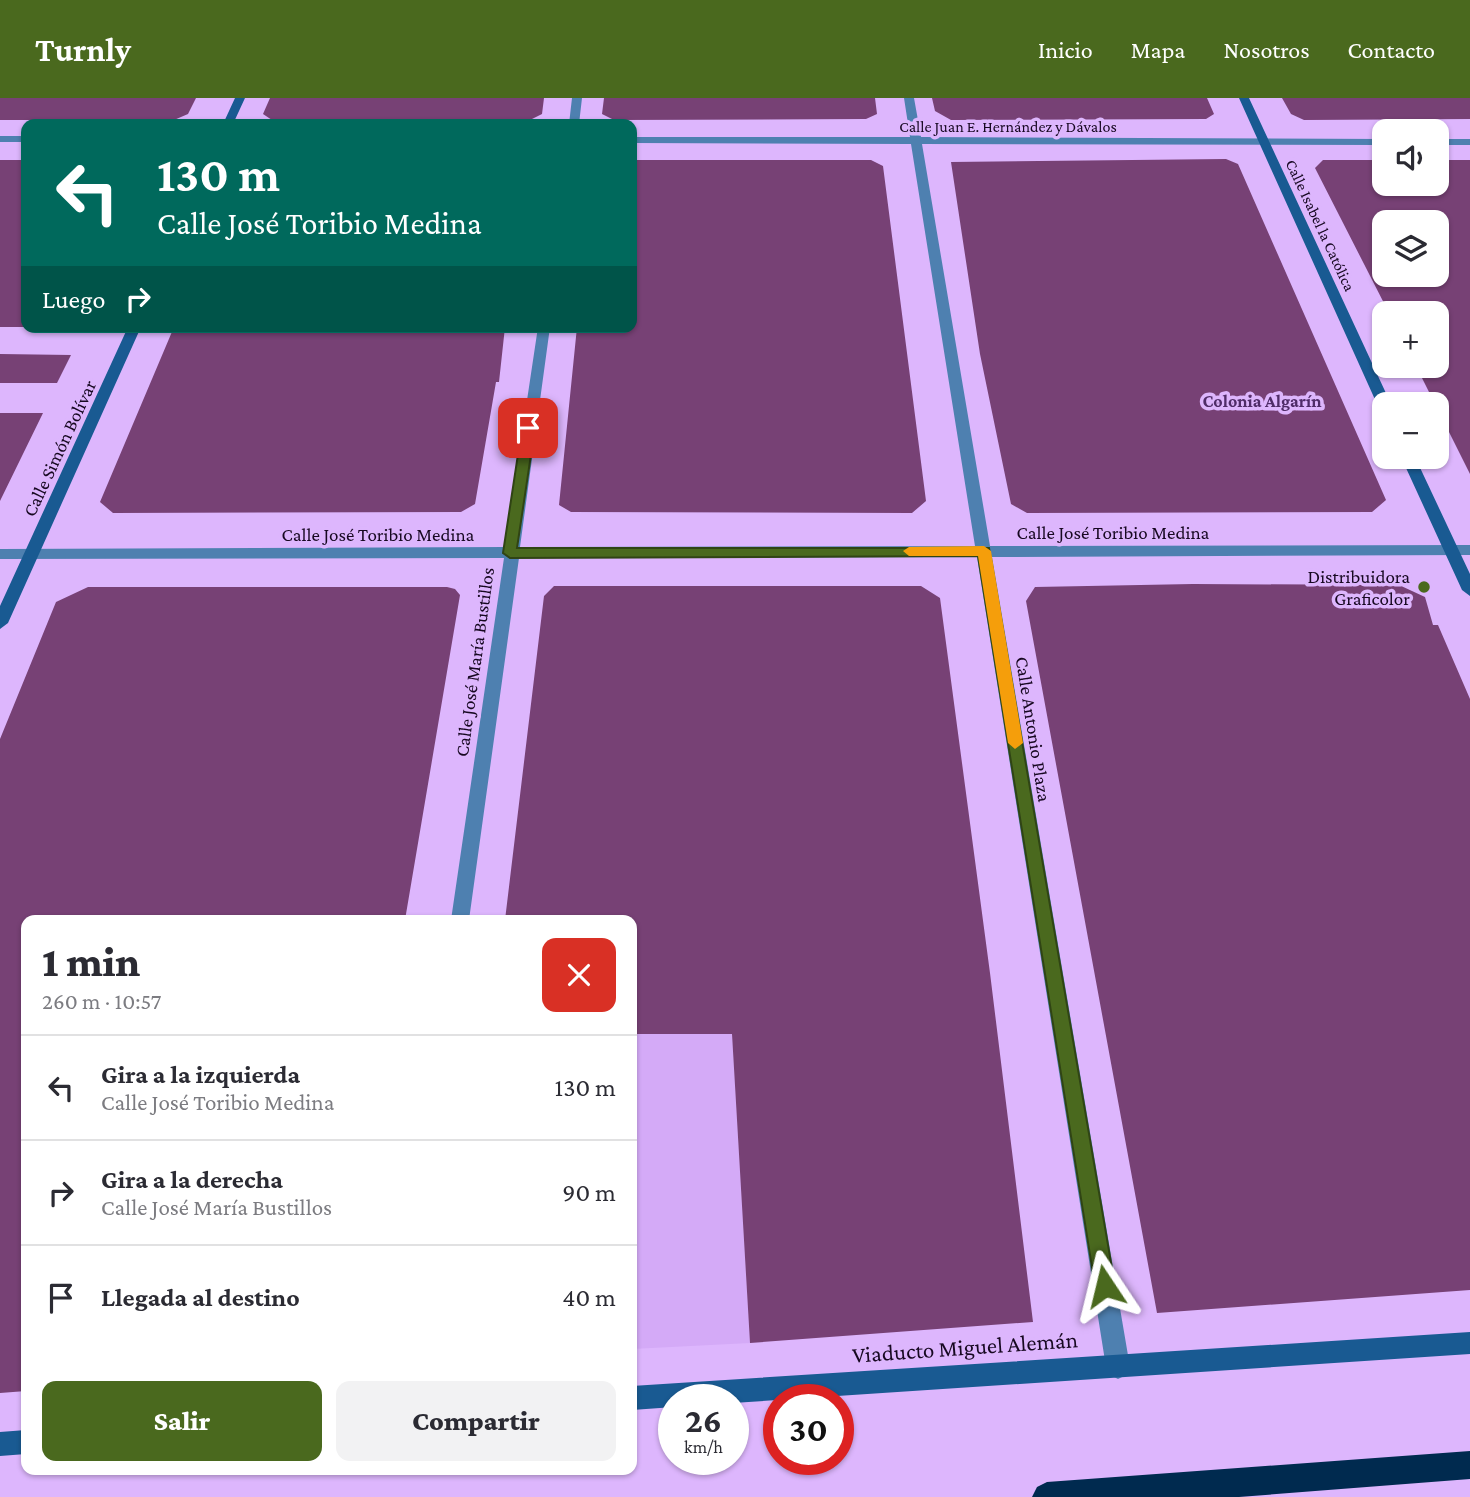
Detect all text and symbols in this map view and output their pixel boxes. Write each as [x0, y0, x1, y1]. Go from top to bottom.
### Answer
text: Turnly [35, 31, 131, 68]
text: Inicio [1038, 36, 1093, 63]
text: Mapa [1131, 36, 1185, 63]
text: Nosotros [1223, 36, 1310, 63]
text: Contacto [1348, 36, 1435, 63]
street label: Calle Juan E. Hernández y Dávalos [899, 118, 1117, 136]
map controls [1372, 119, 1449, 469]
button: sound [1372, 119, 1449, 196]
icon: left [42, 147, 133, 238]
text: 130 m [157, 147, 280, 202]
street label: Calle Isabel la Católica [1283, 157, 1359, 294]
text: Calle José Toribio Medina [157, 205, 482, 241]
button: layers [1372, 210, 1449, 287]
icon: right [119, 280, 157, 318]
text: Luego [42, 285, 105, 314]
button: + [1372, 301, 1449, 378]
street label: Calle Simón Bolívar [19, 376, 100, 520]
district label: Colonia Algarín [1202, 391, 1322, 411]
button: − [1372, 392, 1449, 469]
pin [498, 398, 558, 458]
icon: arrive [509, 409, 547, 447]
street label: Calle José Toribio Medina [1017, 522, 1210, 543]
street label: Calle José Toribio Medina [282, 524, 475, 545]
street label: Calle José María Bustillos [451, 566, 498, 758]
place label: Distribuidora Graficolor [1307, 566, 1410, 609]
marker: Distribuidora Graficolor [1416, 579, 1432, 595]
street label: Calle Antonio Plaza [1012, 655, 1055, 803]
text: 1 min [42, 938, 140, 985]
button: close [542, 938, 616, 1012]
text: 260 m · 10:57 [42, 988, 161, 1014]
text: Gira a la izquierda [101, 1060, 300, 1089]
icon: left [42, 1069, 80, 1107]
text: 130 m [555, 1073, 616, 1102]
text: Calle José Toribio Medina [101, 1089, 334, 1115]
text: Gira a la derecha [101, 1165, 283, 1194]
icon: right [42, 1174, 80, 1212]
text: 90 m [562, 1178, 616, 1207]
text: Calle José María Bustillos [101, 1194, 332, 1220]
position arrow [1068, 1249, 1142, 1323]
icon: arrive [42, 1279, 80, 1317]
text: Llegada al destino [101, 1283, 300, 1312]
text: 40 m [562, 1283, 616, 1312]
street label: Viaducto Miguel Alemán [851, 1326, 1079, 1368]
button: Salir [42, 1381, 322, 1461]
button: Compartir [336, 1381, 616, 1461]
speed limit sign: 30 [763, 1384, 854, 1475]
text: 26 [685, 1401, 722, 1440]
text: km/h [684, 1437, 723, 1457]

